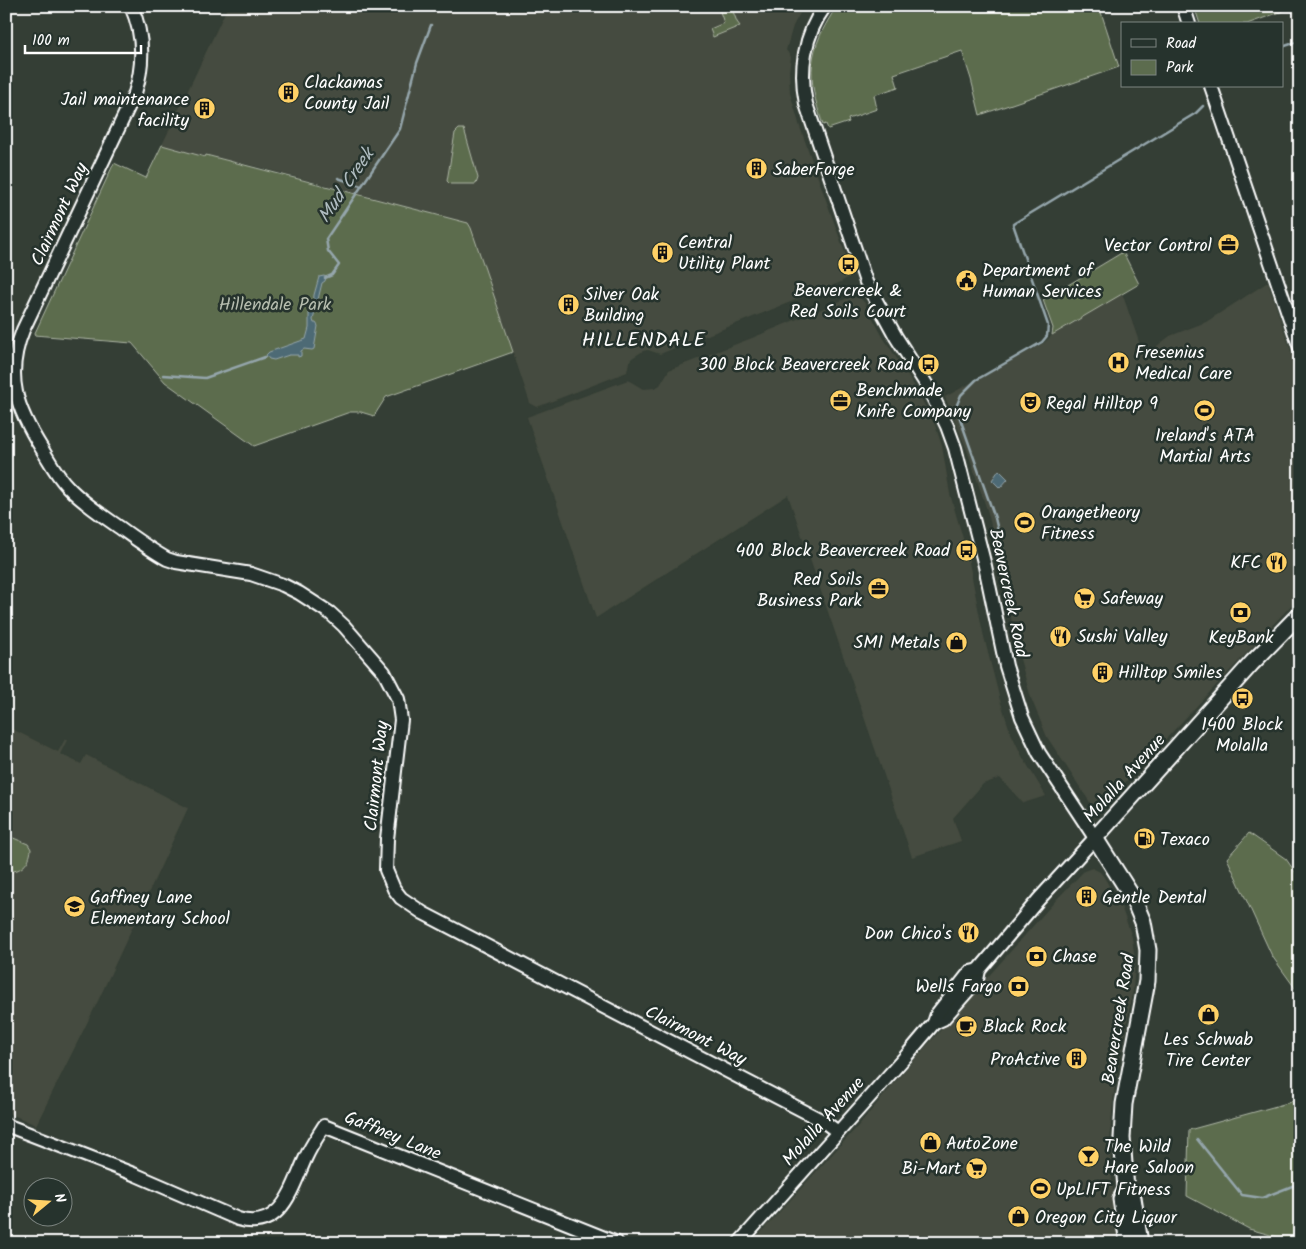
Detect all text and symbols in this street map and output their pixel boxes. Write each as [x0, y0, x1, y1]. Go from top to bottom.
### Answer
scale bar [25, 22, 141, 54]
legend [1121, 22, 1284, 88]
text: 100 m [32, 29, 70, 53]
text: Road [1166, 32, 1197, 56]
text: Park [1166, 56, 1194, 80]
place label: Clackamas County Jail [304, 69, 390, 119]
building icon: Clackamas County Jail [276, 80, 300, 104]
place label: Jail maintenance facility [61, 86, 190, 136]
building icon: Jail maintenance facility [193, 97, 217, 121]
water label: Mud Creek [310, 140, 385, 230]
place label: SaberForge [773, 156, 855, 185]
building icon: SaberForge [745, 157, 769, 181]
street label: Clairmont Way [24, 158, 97, 271]
place label: Central Utility Plant [678, 229, 772, 279]
place label: Vector Control [1104, 232, 1213, 261]
office icon: Vector Control [1216, 233, 1240, 257]
building icon: Central Utility Plant [650, 240, 674, 264]
bus stop icon: Beavercreek & Red Soils Court [836, 253, 860, 277]
place label: Department of Human Services [982, 257, 1102, 307]
public building icon: Department of Human Services [954, 268, 978, 292]
place label: Beavercreek & Red Soils Court [790, 277, 907, 327]
place label: Silver Oak Building [584, 281, 660, 331]
park label: Hillendale Park [219, 291, 332, 320]
building icon: Silver Oak Building [556, 292, 580, 316]
district label: HILLENDALE [582, 325, 706, 357]
place label: Fresenius Medical Care [1135, 339, 1232, 389]
hospital icon: Fresenius Medical Care [1107, 350, 1131, 374]
place label: 300 Block Beavercreek Road [698, 351, 914, 380]
bus stop icon: 300 Block Beavercreek Road [917, 352, 941, 376]
place label: Benchmade Knife Company [856, 377, 972, 427]
office icon: Benchmade Knife Company [828, 388, 852, 412]
place label: Regal Hilltop 9 [1046, 390, 1158, 419]
theatre icon: Regal Hilltop 9 [1018, 391, 1042, 415]
sports icon: Ireland's ATA Martial Arts [1193, 398, 1217, 422]
place label: Ireland's ATA Martial Arts [1155, 422, 1255, 472]
place label: Orangetheory Fitness [1041, 499, 1141, 549]
sports icon: Orangetheory Fitness [1013, 510, 1037, 534]
street label: Beavercreek Road [980, 526, 1036, 662]
place label: 400 Block Beavercreek Road [736, 537, 951, 566]
bus stop icon: 400 Block Beavercreek Road [954, 538, 978, 562]
place label: KFC [1230, 549, 1261, 578]
restaurant icon: KFC [1265, 550, 1289, 574]
place label: Red Soils Business Park [757, 566, 863, 616]
office icon: Red Soils Business Park [866, 577, 890, 601]
place label: Safeway [1101, 585, 1163, 614]
supermarket icon: Safeway [1073, 586, 1097, 610]
bank icon: KeyBank [1229, 600, 1253, 624]
place label: Sushi Valley [1077, 623, 1168, 652]
restaurant icon: Sushi Valley [1049, 624, 1073, 648]
place label: KeyBank [1208, 624, 1274, 653]
place label: SMI Metals [854, 629, 940, 658]
shop icon: SMI Metals [944, 630, 968, 654]
place label: Hilltop Smiles [1118, 659, 1223, 688]
building icon: Hilltop Smiles [1090, 660, 1114, 684]
bus stop icon: 1400 Block Molalla [1230, 687, 1254, 711]
place label: 1400 Block Molalla [1201, 711, 1283, 761]
street label: Clairmont Way [357, 719, 398, 833]
street label: Molalla Avenue [1077, 727, 1174, 831]
place label: Texaco [1160, 826, 1210, 855]
fuel station icon: Texaco [1132, 827, 1156, 851]
place label: Gaffney Lane Elementary School [90, 884, 231, 934]
place label: Gentle Dental [1102, 884, 1207, 913]
building icon: Gentle Dental [1074, 885, 1098, 909]
school or university icon: Gaffney Lane Elementary School [62, 895, 86, 919]
place label: Don Chico's [864, 920, 952, 949]
restaurant icon: Don Chico's [956, 921, 980, 945]
place label: Chase [1052, 943, 1097, 972]
bank icon: Chase [1024, 944, 1048, 968]
street label: Beavercreek Road [1095, 951, 1144, 1086]
place label: Wells Fargo [916, 973, 1002, 1002]
bank icon: Wells Fargo [1006, 974, 1030, 998]
street label: Clairmont Way [639, 998, 752, 1075]
shop icon: Les Schwab Tire Center [1196, 1002, 1220, 1026]
place label: Black Rock [983, 1013, 1067, 1042]
cafe icon: Black Rock [955, 1014, 979, 1038]
place label: Les Schwab Tire Center [1163, 1026, 1254, 1076]
place label: ProActive [990, 1046, 1060, 1075]
building icon: ProActive [1064, 1047, 1088, 1071]
street label: Molalla Avenue [776, 1070, 873, 1174]
street label: Gaffney Lane [340, 1104, 445, 1169]
place label: AutoZone [946, 1130, 1018, 1159]
shop icon: AutoZone [918, 1131, 942, 1155]
place label: The Wild Hare Saloon [1104, 1133, 1194, 1183]
bar icon: The Wild Hare Saloon [1076, 1144, 1100, 1168]
place label: Bi-Mart [901, 1155, 962, 1184]
supermarket icon: Bi-Mart [965, 1156, 989, 1180]
north arrow [22, 1176, 72, 1226]
place label: UpLIFT Fitness [1056, 1176, 1171, 1205]
sports icon: UpLIFT Fitness [1028, 1177, 1052, 1201]
text: N [48, 1191, 71, 1206]
place label: Oregon City Liquor [1035, 1204, 1178, 1233]
shop icon: Oregon City Liquor [1007, 1205, 1031, 1229]

